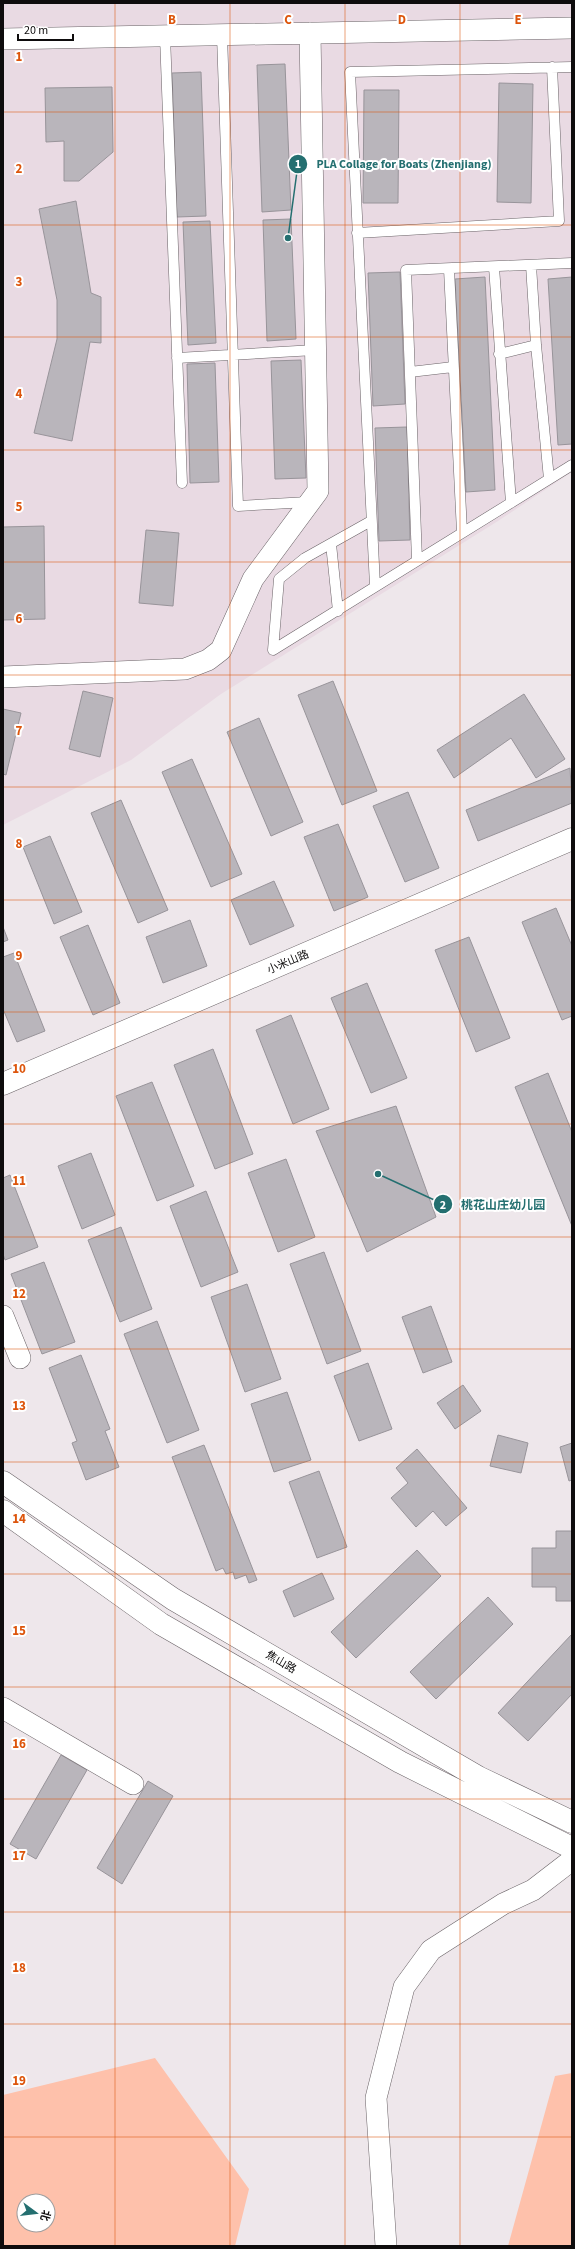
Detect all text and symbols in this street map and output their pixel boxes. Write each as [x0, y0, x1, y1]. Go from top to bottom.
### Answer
text: B [168, 11, 176, 29]
text: C [284, 11, 292, 29]
text: D [398, 11, 406, 29]
text: E [514, 11, 522, 29]
scale bar [18, 16, 73, 42]
text: 20 m [24, 22, 48, 39]
text: 1 [16, 48, 23, 66]
callout: PLA Collage for Boats (Zhenjiang) [288, 152, 499, 176]
text: 1 [295, 156, 301, 173]
text: PLA Collage for Boats (Zhenjiang) [316, 156, 492, 173]
text: 2 [16, 160, 23, 178]
text: 3 [16, 273, 23, 291]
text: 4 [16, 385, 23, 403]
text: 5 [16, 498, 23, 516]
text: 6 [16, 610, 23, 628]
text: 7 [16, 722, 23, 740]
text: 8 [16, 835, 23, 853]
text: 9 [16, 947, 23, 965]
street label: 小米山路 [265, 947, 311, 977]
text: 10 [12, 1060, 26, 1078]
text: 11 [12, 1172, 26, 1190]
callout: 桃花山庄幼儿园 [433, 1192, 553, 1216]
text: 2 [440, 1197, 446, 1214]
text: 桃花山庄幼儿园 [461, 1197, 545, 1214]
text: 12 [12, 1285, 26, 1303]
text: 13 [12, 1397, 26, 1415]
text: 14 [12, 1510, 26, 1528]
text: 15 [12, 1622, 26, 1640]
street label: 焦山路 [263, 1647, 299, 1677]
text: 16 [12, 1735, 26, 1753]
text: 17 [12, 1847, 26, 1865]
text: 18 [12, 1959, 26, 1977]
text: 19 [12, 2072, 26, 2090]
north arrow [16, 2193, 56, 2233]
text: 北 [37, 2208, 54, 2223]

